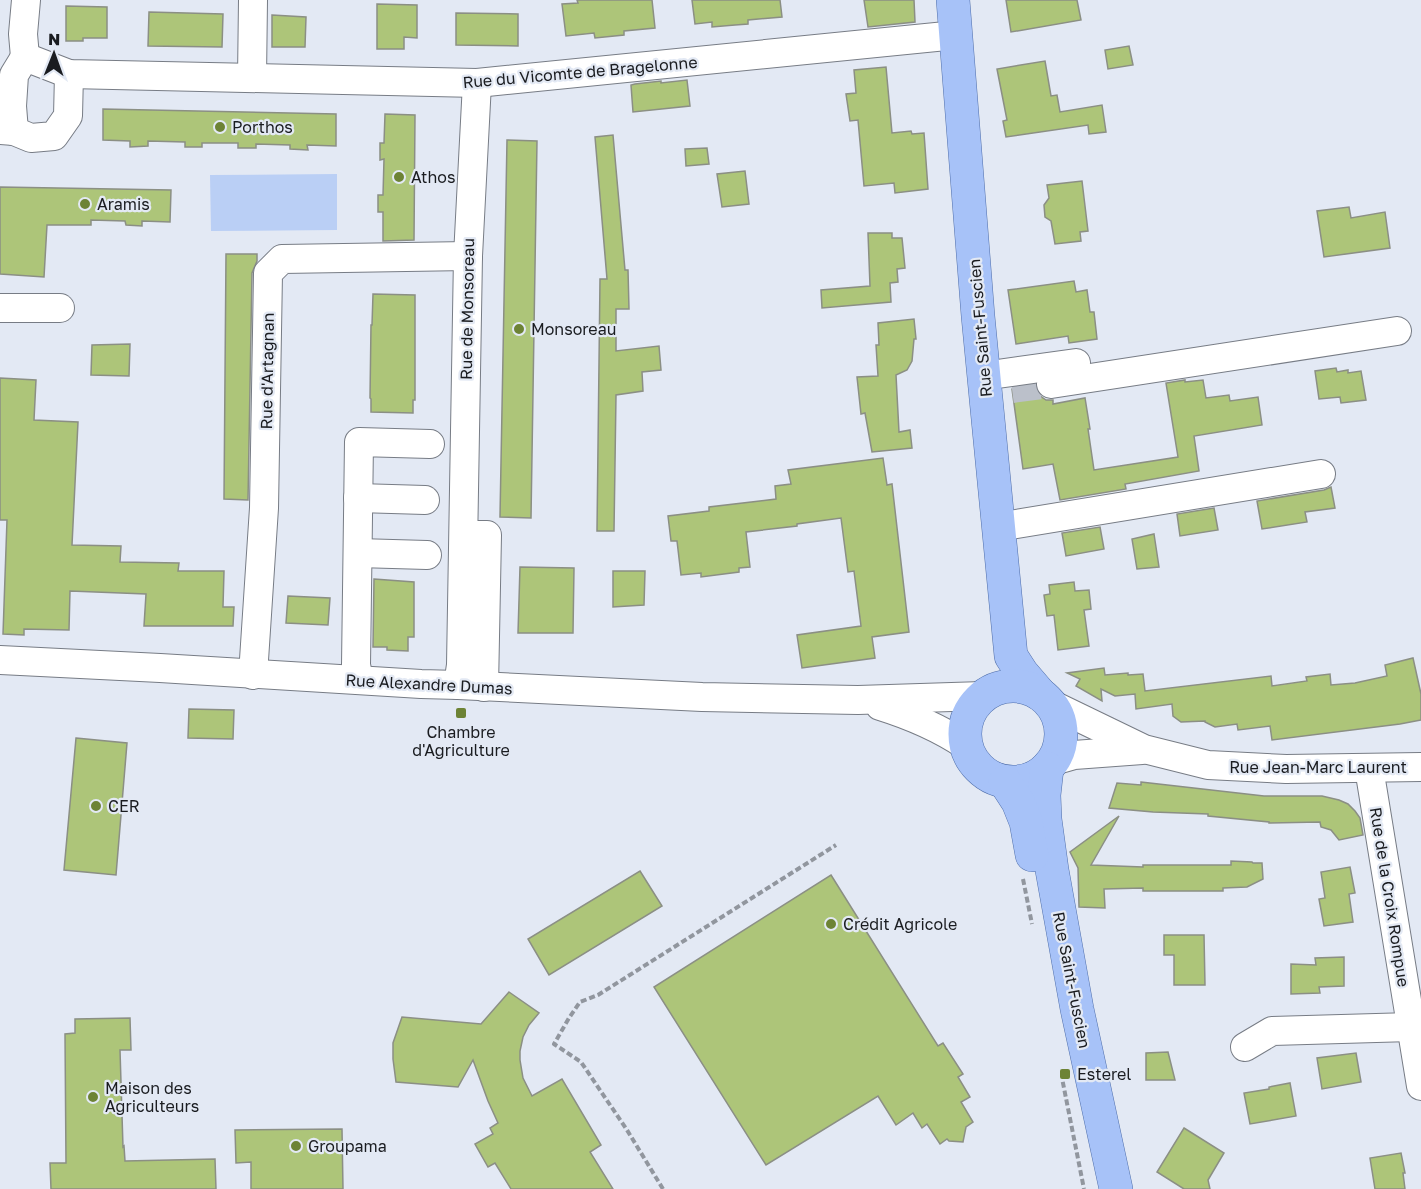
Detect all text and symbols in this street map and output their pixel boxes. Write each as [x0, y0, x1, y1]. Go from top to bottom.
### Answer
north arrow [24, 24, 84, 84]
text: N [48, 29, 61, 49]
street label: Rue du Vicomte de Bragelonne [462, 52, 698, 92]
place label: Porthos [232, 117, 293, 137]
marker: Porthos [213, 120, 227, 134]
place label: Athos [411, 167, 455, 187]
marker: Athos [392, 170, 406, 184]
place label: Aramis [97, 194, 150, 214]
marker: Aramis [78, 197, 92, 211]
street label: Rue de Monsoreau [456, 238, 478, 380]
street label: Rue Saint-Fuscien [964, 258, 996, 398]
street label: Rue d'Artagnan [256, 312, 278, 430]
place label: Monsoreau [531, 319, 616, 339]
marker: Monsoreau [512, 322, 526, 336]
street label: Rue Alexandre Dumas [345, 670, 513, 698]
marker: Chambre d'Agriculture [454, 706, 468, 720]
place label: Chambre d'Agriculture [412, 722, 510, 760]
street label: Rue Jean-Marc Laurent [1229, 757, 1407, 777]
place label: CER [108, 796, 140, 816]
marker: CER [89, 799, 103, 813]
street label: Rue de la Croix Rompue [1366, 806, 1414, 988]
street label: Rue Saint-Fuscien [1049, 910, 1095, 1050]
place label: Crédit Agricole [843, 914, 957, 934]
marker: Crédit Agricole [824, 917, 838, 931]
place label: Esterel [1077, 1064, 1131, 1084]
marker: Esterel [1058, 1067, 1072, 1081]
place label: Maison des Agriculteurs [105, 1078, 199, 1116]
marker: Maison des Agriculteurs [86, 1090, 100, 1104]
place label: Groupama [308, 1136, 387, 1156]
marker: Groupama [289, 1139, 303, 1153]

